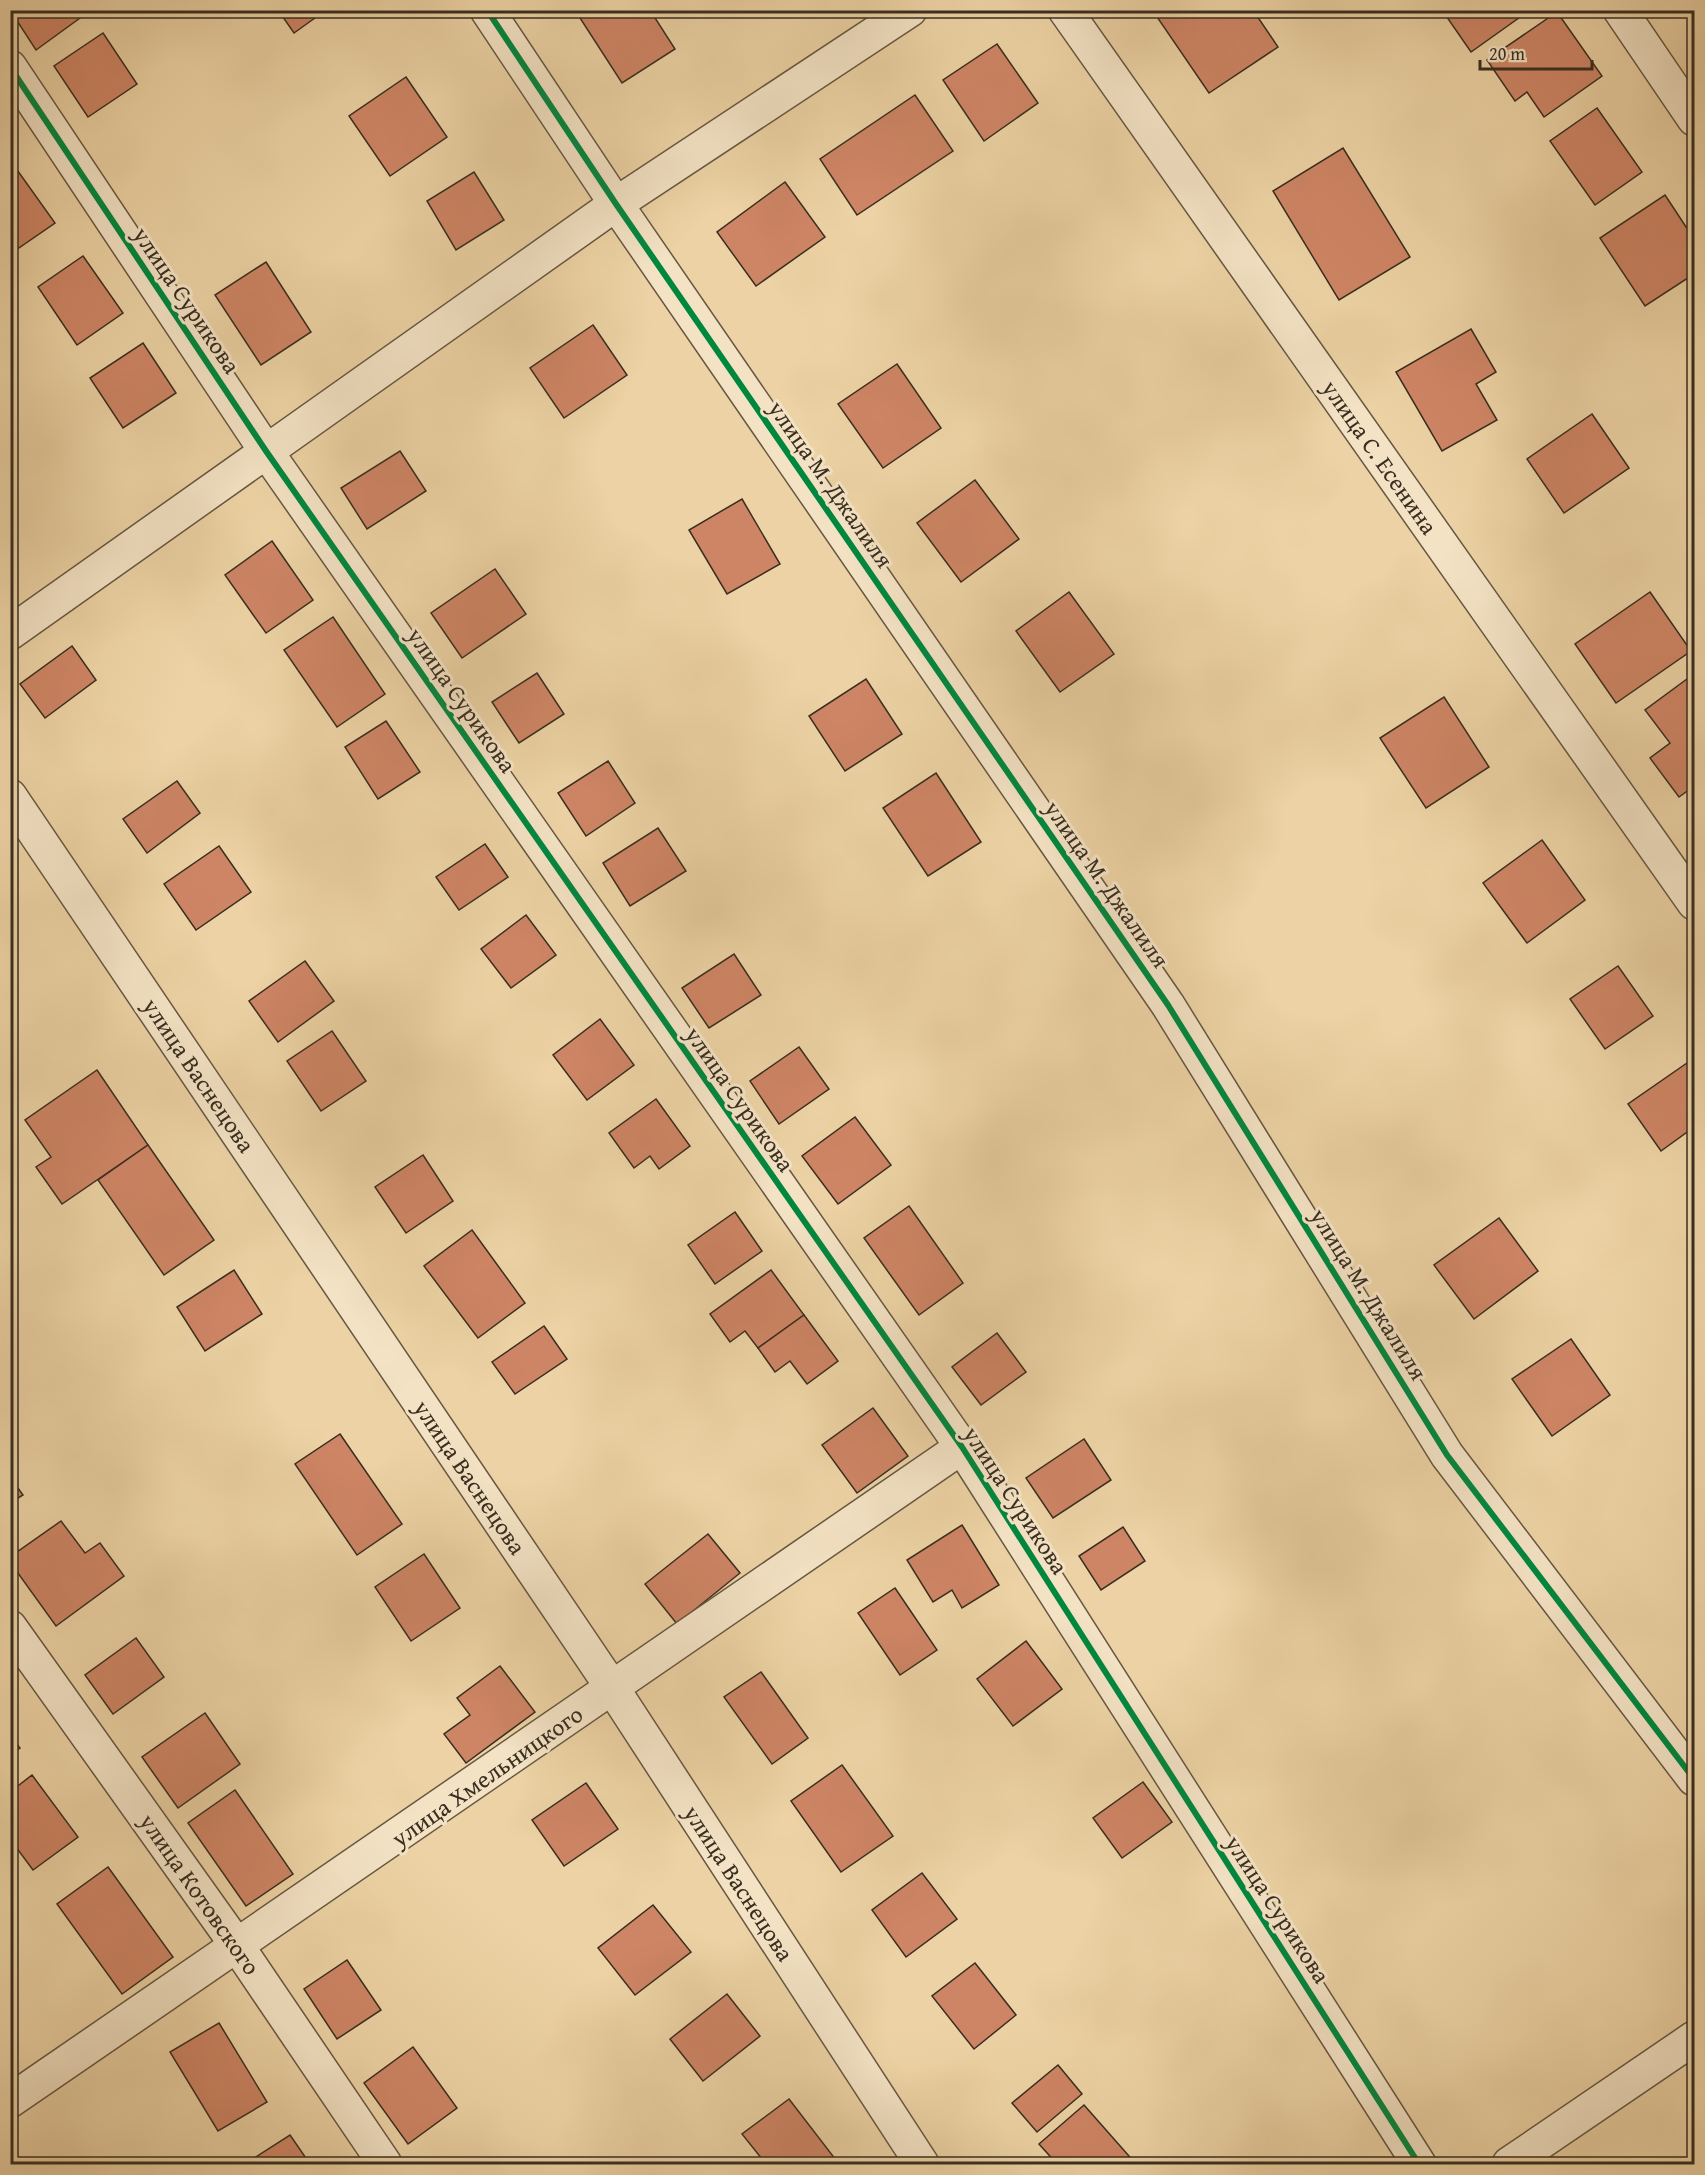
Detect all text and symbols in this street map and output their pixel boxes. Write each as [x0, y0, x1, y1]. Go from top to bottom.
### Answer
scale bar [1480, 33, 1592, 71]
text: 20 m [1489, 40, 1525, 67]
street label: улица Сурикова [124, 219, 249, 381]
street label: улица С. Есенина [1313, 372, 1447, 542]
street label: улица М. Джалиля [760, 392, 902, 575]
street label: улица Сурикова [398, 619, 526, 780]
street label: улица М. Джалиля [1036, 792, 1178, 975]
street label: улица Васнецова [134, 990, 264, 1160]
street label: улица Сурикова [676, 1018, 804, 1179]
street label: улица М. Джалиля [1301, 1200, 1436, 1387]
street label: улица Васнецова [405, 1392, 535, 1562]
street label: улица Сурикова [954, 1418, 1077, 1582]
street label: улица Хмельницкого [383, 1697, 590, 1856]
street label: улица Васнецова [675, 1797, 803, 1968]
street label: улица Котовского [130, 1805, 269, 1982]
street label: улица Сурикова [1216, 1827, 1339, 1991]

